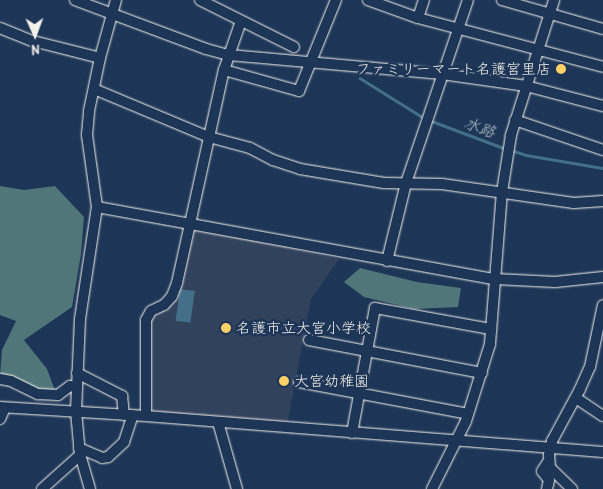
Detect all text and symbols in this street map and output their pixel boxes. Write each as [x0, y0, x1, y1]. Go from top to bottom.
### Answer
north arrow [10, 10, 60, 60]
text: N [31, 41, 40, 60]
place label: ファミリーマート名護宮里店 [356, 60, 551, 78]
marker: ファミリーマート名護宮里店 [555, 63, 567, 75]
water label: 水路 [462, 113, 498, 141]
place label: 名護市立大宮小学校 [236, 319, 371, 337]
marker: 名護市立大宮小学校 [220, 322, 232, 334]
place label: 大宮幼稚園 [294, 372, 369, 390]
marker: 大宮幼稚園 [278, 375, 290, 387]

